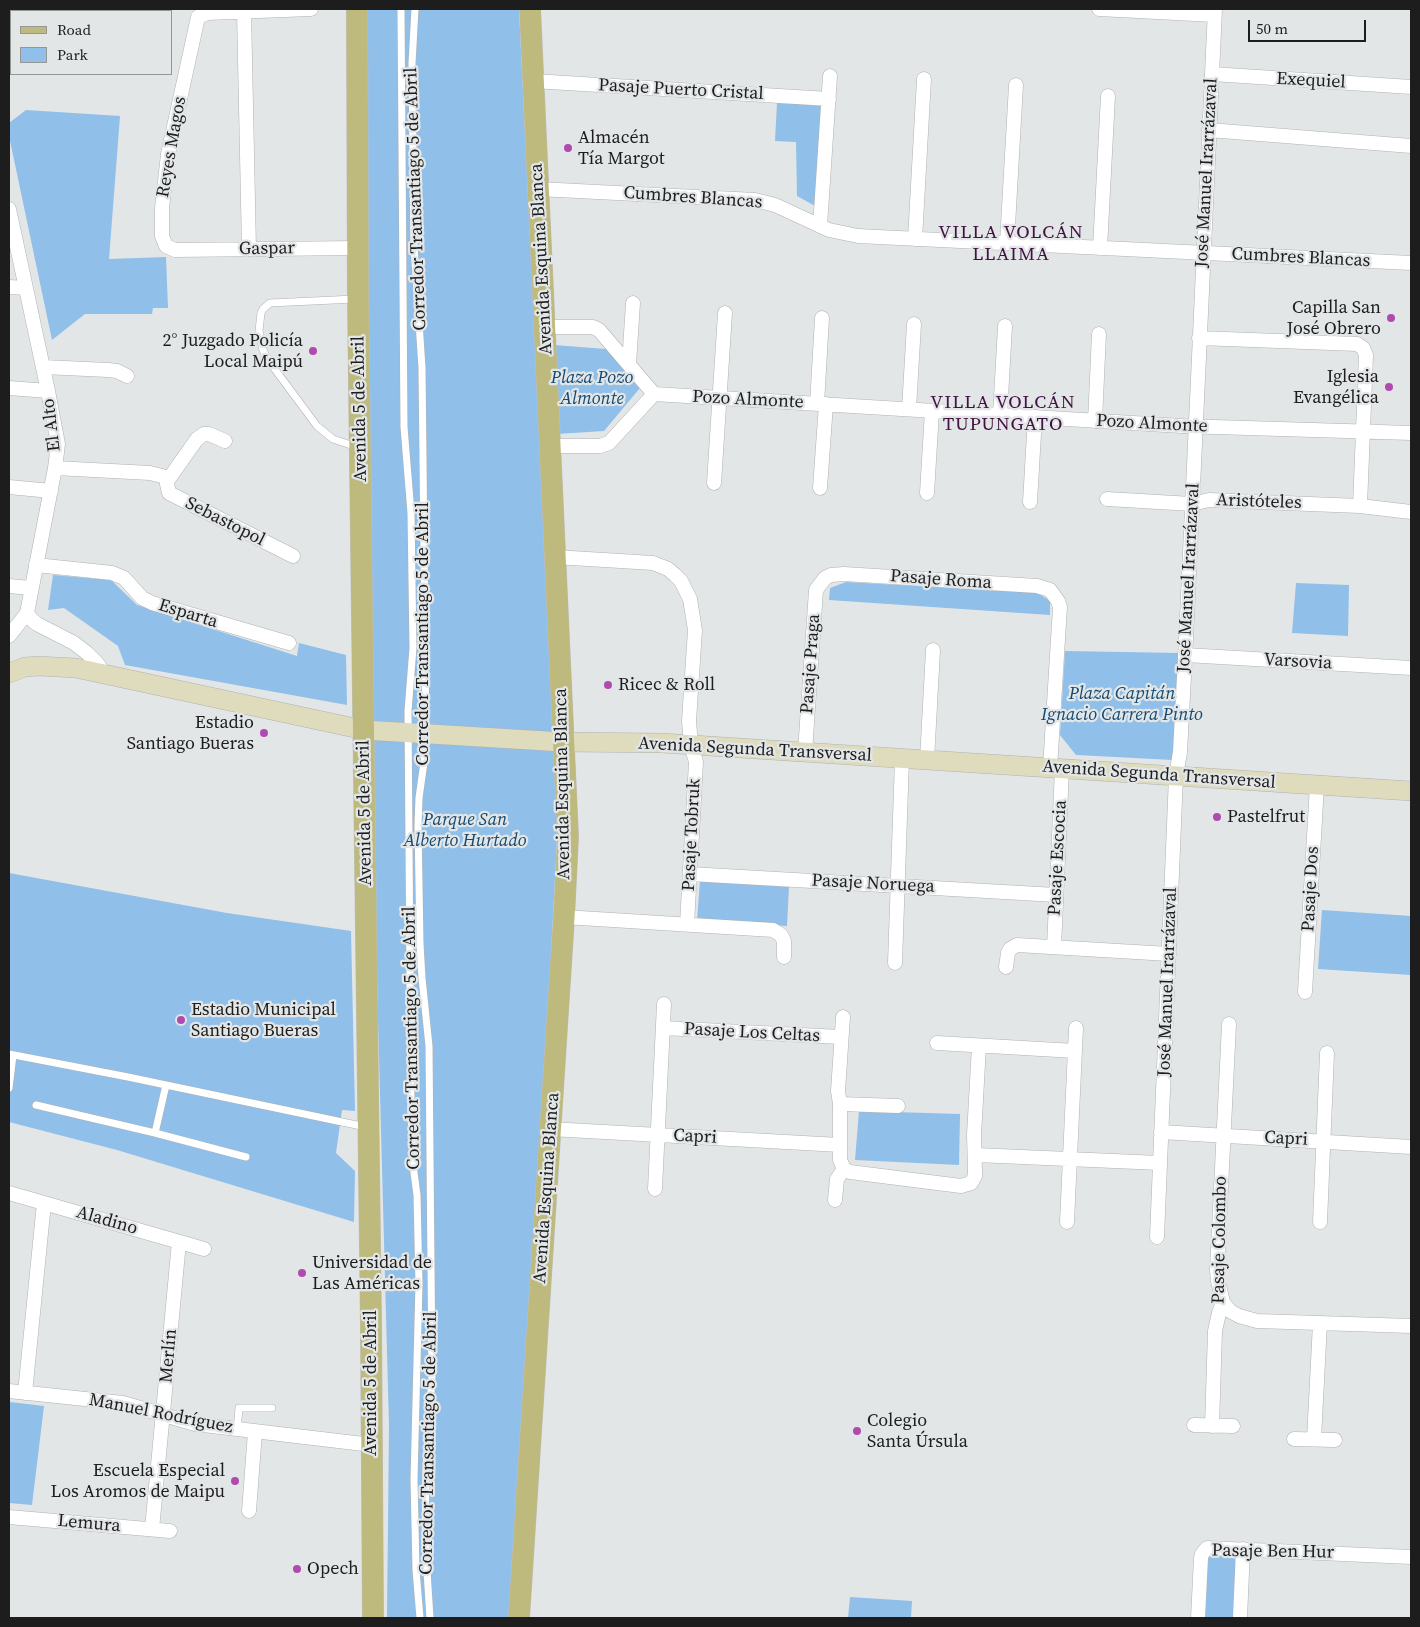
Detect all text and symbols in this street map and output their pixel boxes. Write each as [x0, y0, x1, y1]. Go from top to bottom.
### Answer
legend [10, 10, 172, 75]
scale bar [1250, 10, 1368, 42]
text: 50 m [1256, 18, 1288, 39]
text: Road [57, 19, 91, 40]
text: Park [57, 44, 88, 65]
street label: Corredor Transantiago 5 de Abril [401, 67, 431, 331]
street label: Exequiel [1276, 68, 1346, 94]
street label: Pasaje Puerto Cristal [598, 75, 764, 105]
street label: José Manuel Irarrázaval [1191, 78, 1223, 268]
street label: Reyes Magos [152, 95, 192, 199]
place label: Almacén Tía Margot [578, 127, 665, 170]
marker: Almacén Tía Margot [562, 142, 574, 154]
street label: Avenida Esquina Blanca [526, 163, 558, 355]
street label: Cumbres Blancas [623, 182, 763, 214]
district label: VILLA VOLCÁN LLAIMA [937, 222, 1085, 266]
street label: Gaspar [239, 238, 295, 260]
street label: Cumbres Blancas [1231, 244, 1371, 272]
place label: Capilla San José Obrero [1287, 297, 1381, 340]
marker: Capilla San José Obrero [1385, 312, 1397, 324]
place label: 2° Juzgado Policía Local Maipú [163, 330, 303, 372]
street label: Avenida 5 de Abril [348, 336, 372, 482]
marker: 2° Juzgado Policía Local Maipú [307, 345, 319, 357]
place label: Iglesia Evangélica [1293, 366, 1379, 408]
park label: Plaza Pozo Almonte [551, 367, 633, 409]
marker: Iglesia Evangélica [1383, 381, 1395, 393]
street label: Pozo Almonte [692, 386, 804, 414]
district label: VILLA VOLCÁN TUPUNGATO [929, 392, 1077, 436]
street label: El Alto [38, 397, 66, 453]
street label: Pozo Almonte [1096, 410, 1208, 438]
street label: José Manuel Irarrázaval [1173, 483, 1205, 673]
street label: Aristóteles [1216, 490, 1302, 514]
street label: Sebastopol [181, 493, 269, 551]
street label: Corredor Transantiago 5 de Abril [412, 502, 434, 766]
street label: Pasaje Roma [889, 566, 993, 594]
street label: Esparta [156, 595, 220, 633]
street label: Pasaje Praga [797, 613, 825, 715]
street label: Varsovia [1263, 649, 1333, 675]
place label: Ricec & Roll [618, 674, 715, 696]
marker: Ricec & Roll [602, 679, 614, 691]
park label: Plaza Capitán Ignacio Carrera Pinto [1041, 683, 1203, 726]
street label: Avenida Esquina Blanca [551, 688, 575, 880]
place label: Estadio Santiago Bueras [127, 712, 254, 754]
marker: Estadio Santiago Bueras [258, 727, 270, 739]
street label: Avenida Segunda Transversal [638, 733, 872, 767]
street label: Avenida 5 de Abril [353, 740, 377, 886]
street label: Avenida Segunda Transversal [1041, 756, 1277, 794]
street label: Pasaje Tobruk [678, 778, 706, 892]
street label: Pasaje Escocia [1044, 800, 1072, 916]
place label: Pastelfrut [1227, 806, 1305, 828]
park label: Parque San Alberto Hurtado [403, 809, 527, 852]
marker: Pastelfrut [1211, 811, 1223, 823]
street label: Pasaje Dos [1298, 846, 1324, 932]
street label: Pasaje Noruega [811, 870, 935, 898]
street label: José Manuel Irarrázaval [1154, 887, 1182, 1077]
street label: Corredor Transantiago 5 de Abril [399, 906, 425, 1170]
place label: Estadio Municipal Santiago Bueras [191, 999, 336, 1042]
marker: Estadio Municipal Santiago Bueras [175, 1014, 187, 1026]
street label: Pasaje Los Celtas [683, 1019, 821, 1047]
street label: Avenida Esquina Blanca [530, 1092, 564, 1284]
street label: Capri [673, 1125, 717, 1149]
street label: Capri [1264, 1127, 1308, 1151]
street label: Pasaje Colombo [1208, 1176, 1232, 1304]
street label: Aladino [74, 1202, 140, 1240]
place label: Universidad de Las Américas [312, 1252, 432, 1294]
marker: Universidad de Las Américas [296, 1267, 308, 1279]
street label: Avenida 5 de Abril [360, 1310, 382, 1456]
street label: Corredor Transantiago 5 de Abril [416, 1311, 442, 1575]
street label: Merlín [156, 1328, 182, 1384]
street label: Manuel Rodríguez [87, 1389, 235, 1439]
place label: Colegio Santa Úrsula [867, 1410, 968, 1452]
marker: Colegio Santa Úrsula [851, 1425, 863, 1437]
place label: Escuela Especial Los Aromos de Maipu [50, 1460, 225, 1502]
marker: Escuela Especial Los Aromos de Maipu [229, 1475, 241, 1487]
street label: Lemura [57, 1510, 121, 1538]
street label: Pasaje Ben Hur [1212, 1540, 1334, 1564]
place label: Opech [307, 1558, 359, 1580]
marker: Opech [291, 1563, 303, 1575]

